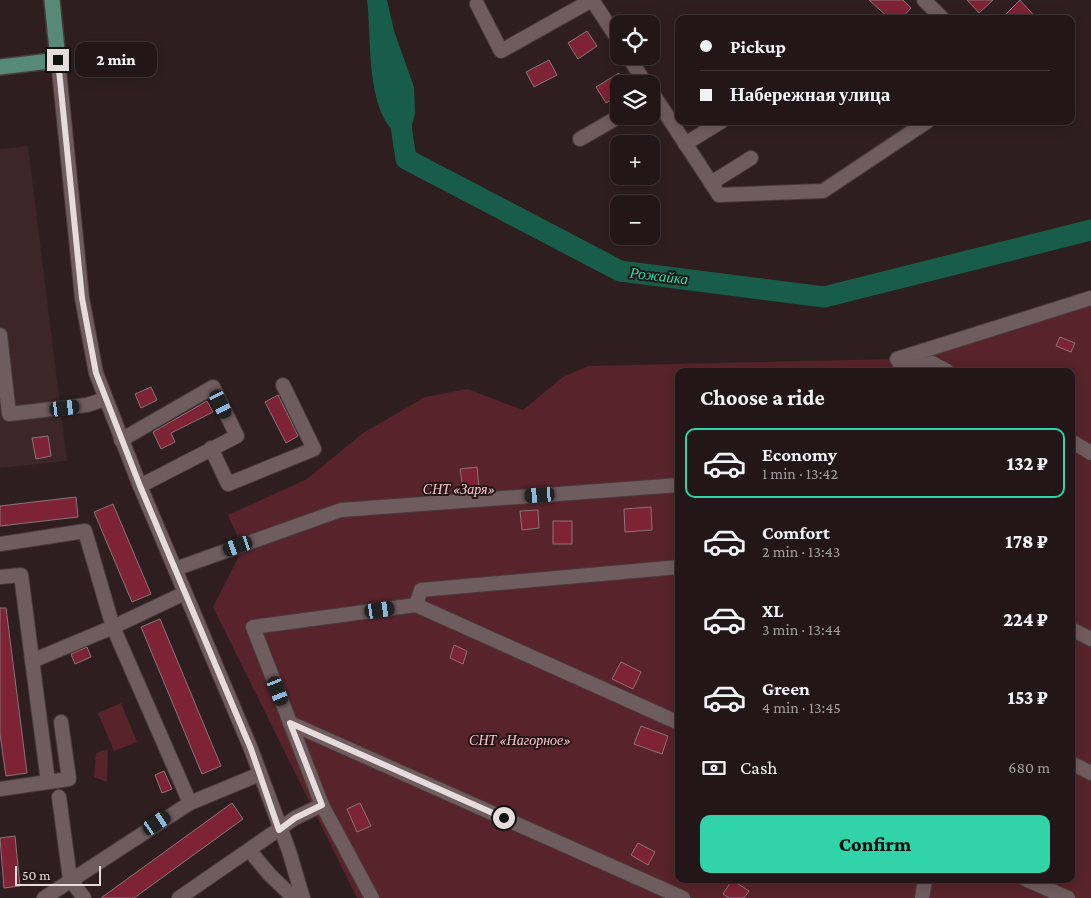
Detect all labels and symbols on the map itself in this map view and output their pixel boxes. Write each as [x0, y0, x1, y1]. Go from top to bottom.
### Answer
callout: 2 min [76, 42, 158, 78]
route end [47, 49, 69, 71]
water label: Рожайка [628, 264, 689, 288]
car [207, 387, 234, 421]
car [49, 399, 80, 417]
park label: СНТ «Заря» [423, 481, 495, 497]
car [524, 486, 555, 504]
car [221, 534, 254, 558]
car [364, 600, 395, 620]
car [265, 674, 290, 708]
park label: СНТ «Нагорное» [469, 732, 571, 748]
route start [493, 807, 515, 829]
car [140, 808, 173, 838]
scale bar [15, 863, 101, 886]

